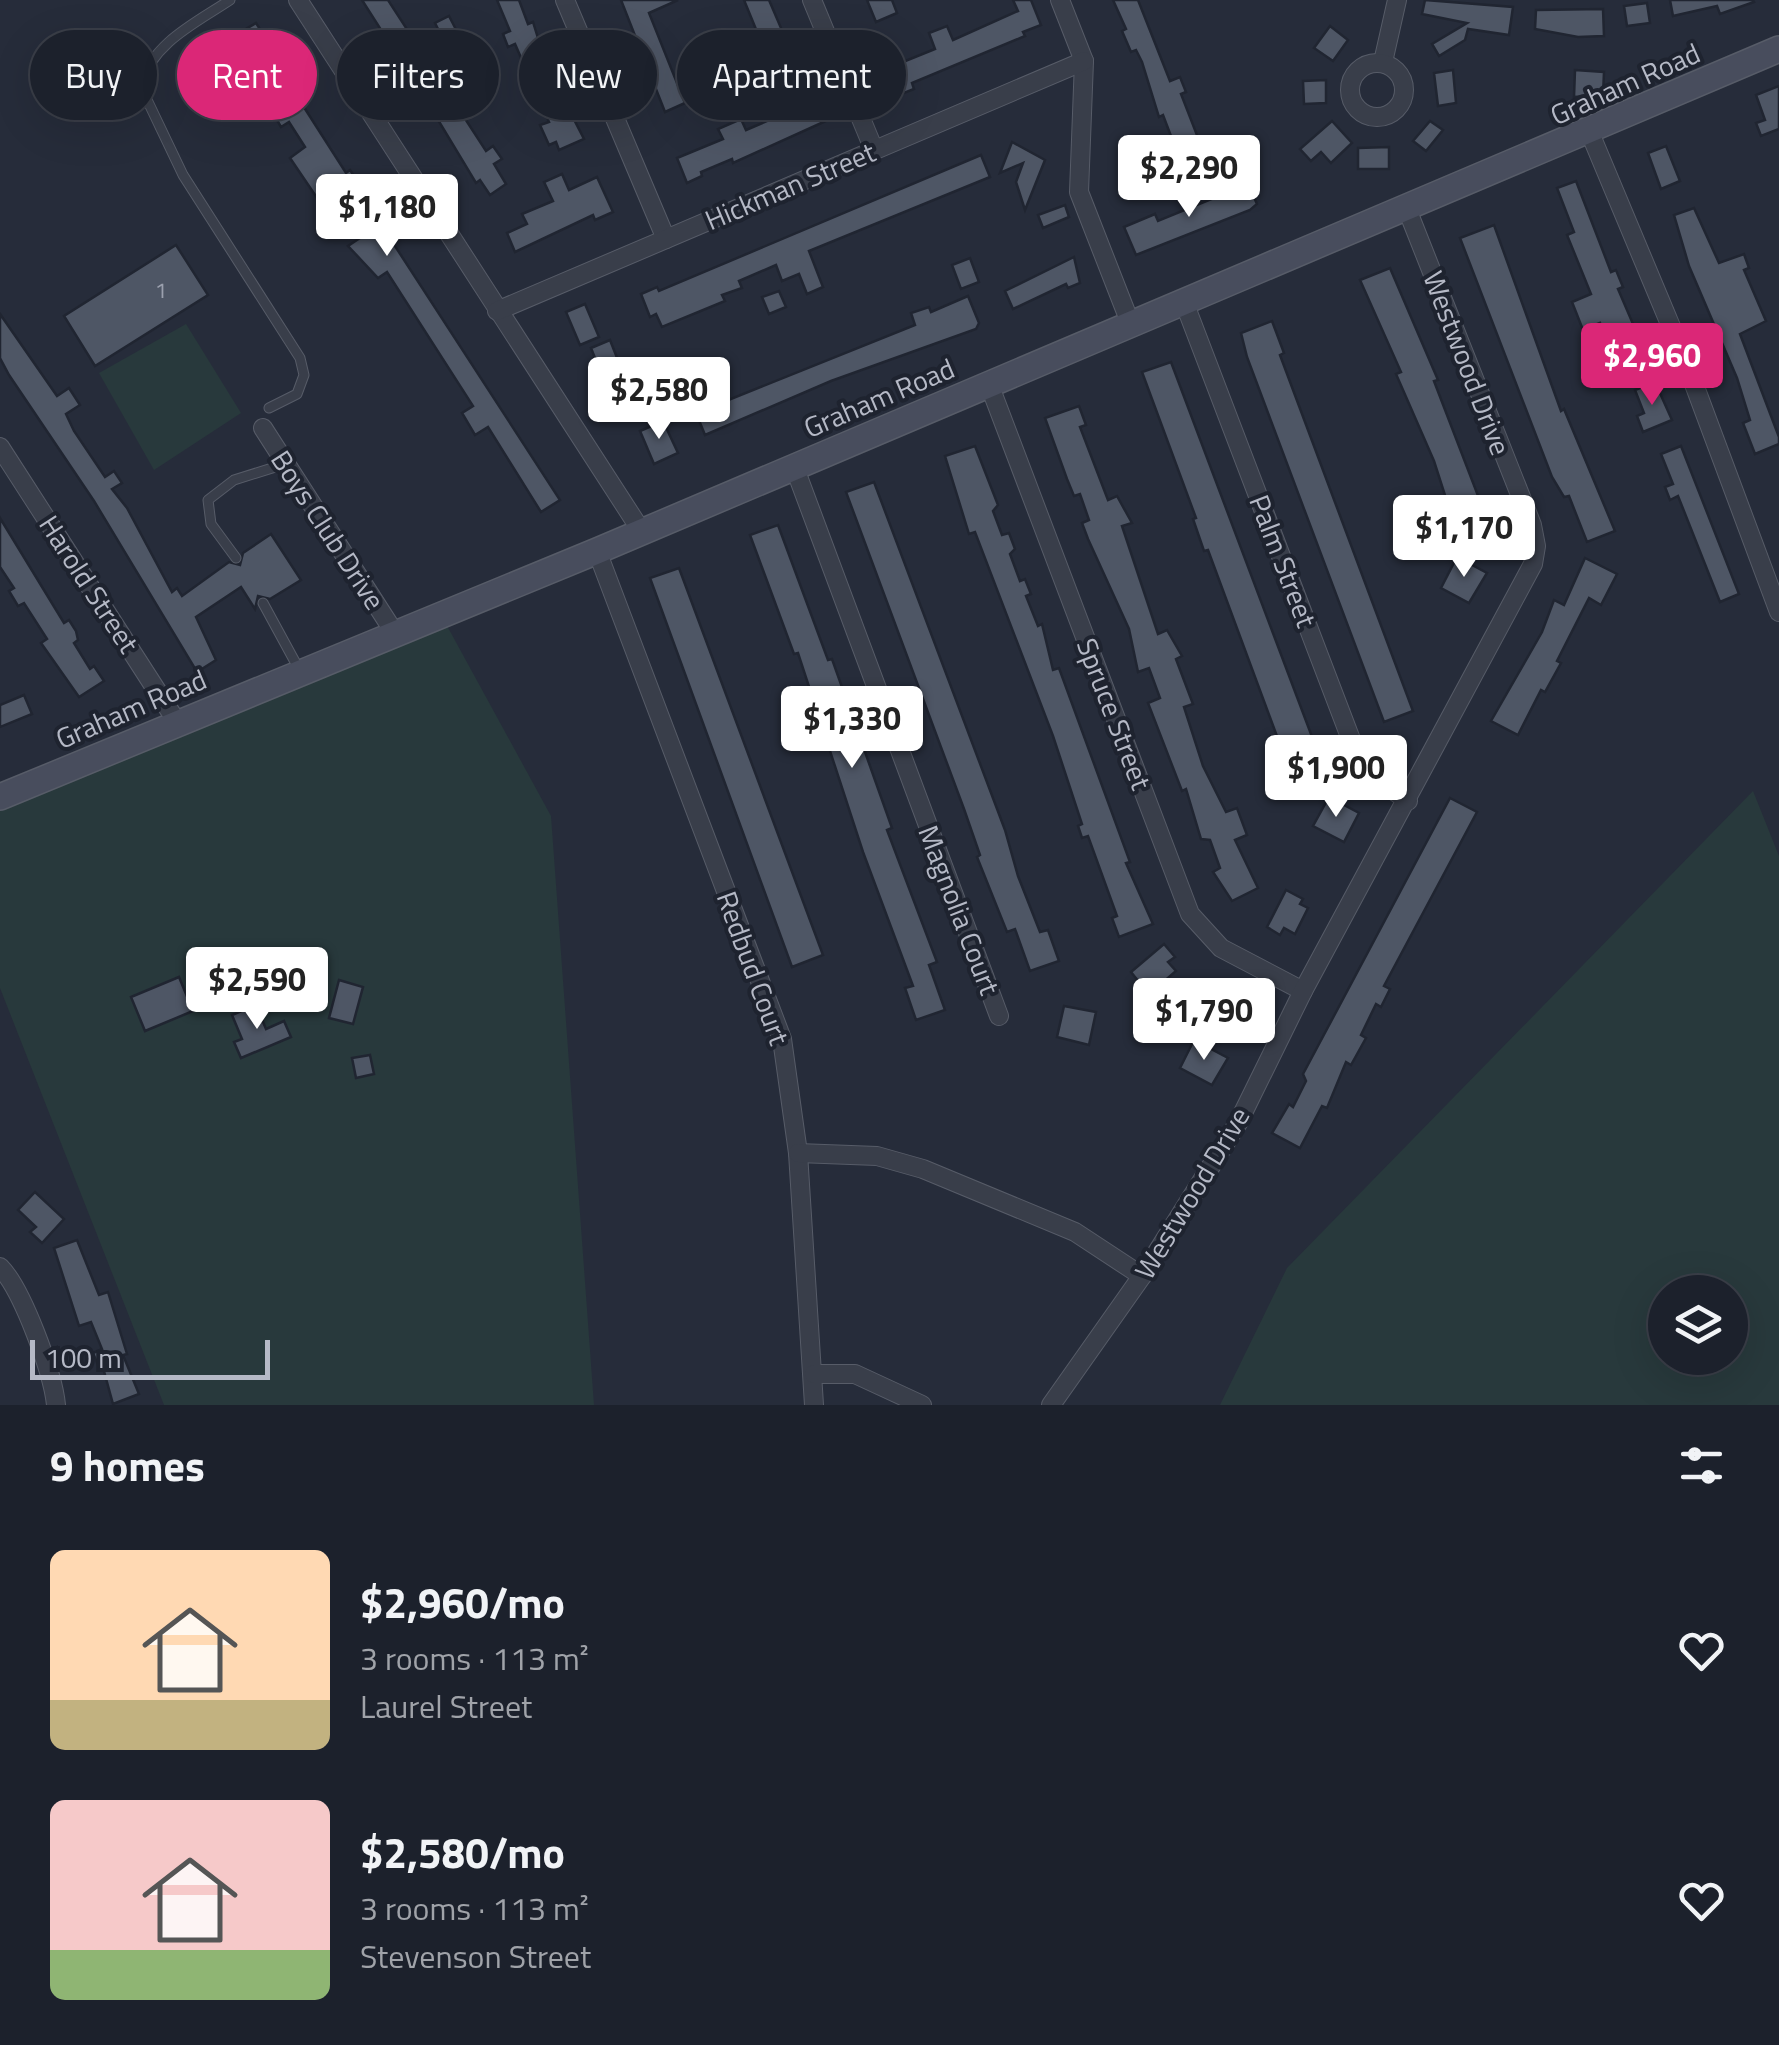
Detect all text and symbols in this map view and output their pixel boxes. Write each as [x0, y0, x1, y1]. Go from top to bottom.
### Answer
chip: Buy [30, 30, 157, 120]
chip: Rent [177, 30, 317, 120]
chip: Filters [337, 30, 499, 120]
chip: New [519, 30, 657, 120]
chip: Apartment [677, 30, 906, 120]
street label: Graham Road [1543, 31, 1707, 136]
street label: Hickman Street [698, 130, 882, 241]
pin: $2,290 [1108, 135, 1270, 220]
text: $2,290 [1140, 143, 1238, 191]
pin: $1,180 [306, 174, 468, 259]
text: $1,180 [338, 182, 436, 230]
street label: Westwood Drive [1413, 264, 1522, 461]
house number: 1 [155, 273, 167, 307]
pin: $2,960 [1571, 323, 1733, 408]
text: $2,960 [1603, 331, 1701, 379]
street label: Graham Road [797, 346, 961, 449]
pin: $2,580 [578, 357, 740, 442]
text: $2,580 [610, 365, 708, 413]
street label: Boys Club Drive [261, 441, 396, 618]
street label: Palm Street [1239, 488, 1328, 633]
pin: $1,170 [1383, 495, 1545, 580]
text: $1,170 [1415, 503, 1513, 551]
street label: Harold Street [29, 506, 150, 661]
street label: Spruce Street [1066, 632, 1163, 796]
street label: Graham Road [49, 657, 213, 760]
pin: $1,330 [771, 686, 933, 771]
text: $1,330 [803, 694, 901, 742]
pin: $1,900 [1255, 735, 1417, 820]
text: $1,900 [1287, 743, 1385, 791]
street label: Magnolia Court [907, 819, 1012, 1001]
street label: Redbud Court [706, 885, 801, 1051]
pin: $2,590 [176, 947, 338, 1032]
text: $2,590 [208, 955, 306, 1003]
pin: $1,790 [1123, 978, 1285, 1063]
text: $1,790 [1155, 986, 1253, 1034]
street label: Westwood Drive [1123, 1098, 1260, 1287]
map controls [1648, 1275, 1748, 1375]
button: layers [1648, 1275, 1748, 1375]
scale bar [30, 1335, 270, 1380]
text: 100 m [45, 1336, 122, 1379]
text: 9 homes [50, 1433, 205, 1497]
icon: filters [1674, 1438, 1729, 1493]
text: $2,960/mo [360, 1570, 565, 1634]
icon: home [130, 1590, 250, 1710]
icon: heart [1674, 1623, 1729, 1678]
text: 3 rooms · 113 m² [360, 1634, 589, 1682]
text: Laurel Street [360, 1682, 532, 1730]
text: $2,580/mo [360, 1820, 565, 1884]
icon: home [130, 1840, 250, 1960]
icon: heart [1674, 1873, 1729, 1928]
text: 3 rooms · 113 m² [360, 1884, 589, 1932]
text: Stevenson Street [360, 1932, 591, 1980]

